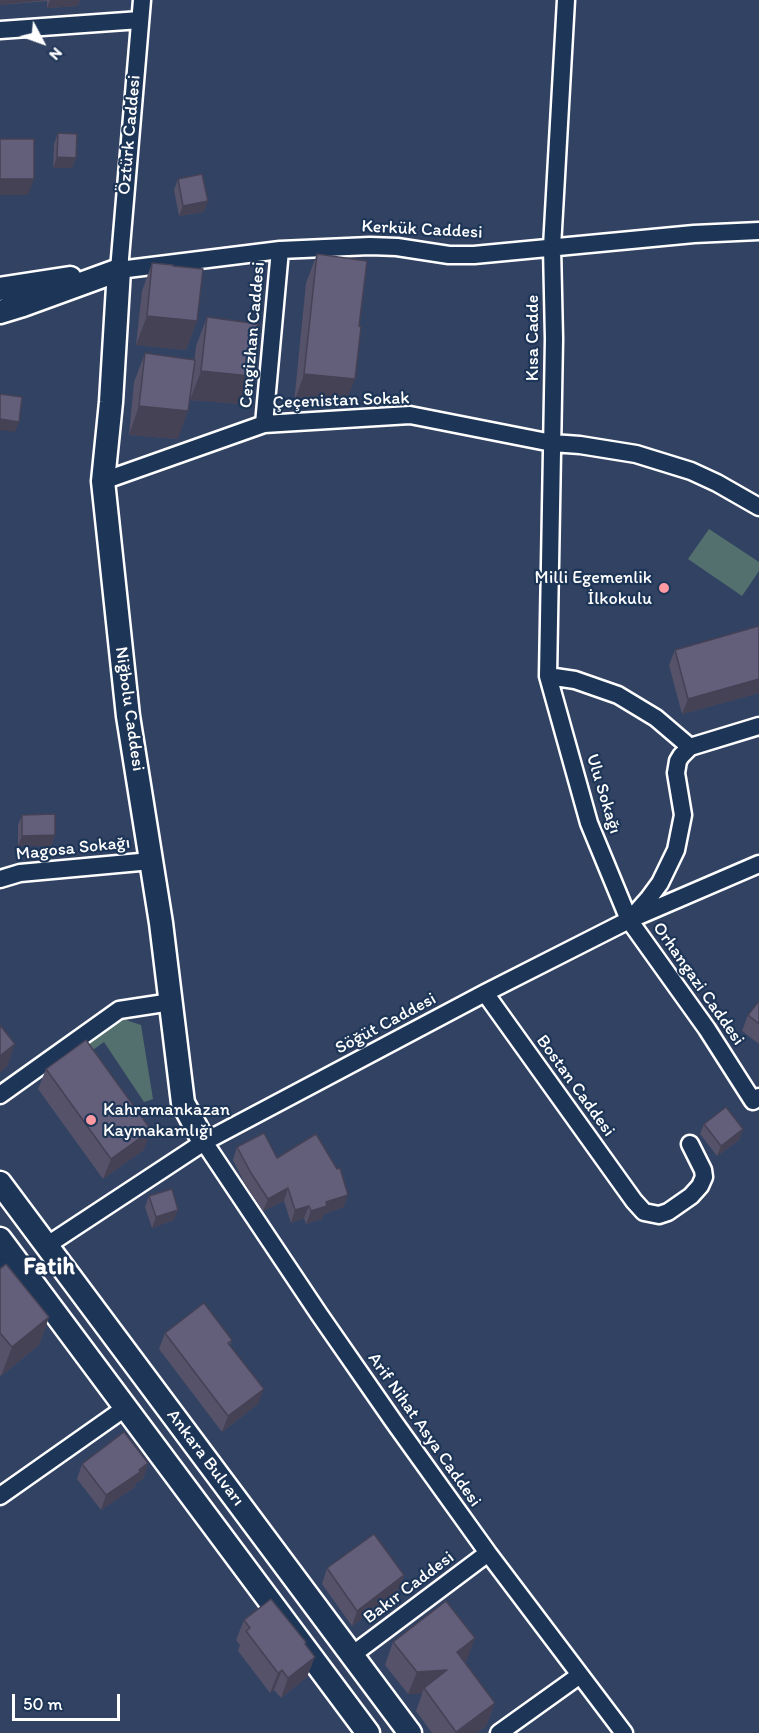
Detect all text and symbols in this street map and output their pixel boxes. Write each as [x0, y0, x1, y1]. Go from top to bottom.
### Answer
north arrow [12, 12, 72, 72]
text: N [45, 44, 67, 64]
street label: Öztürk Caddesi [114, 74, 146, 196]
street label: Kerkük Caddesi [361, 216, 483, 244]
street label: Cengizhan Caddesi [236, 261, 270, 409]
street label: Kısa Cadde [522, 295, 544, 381]
street label: Çeçenistan Sokak [272, 388, 410, 414]
place label: Milli Egemenlik İlkokulu [535, 567, 652, 610]
marker: Milli Egemenlik İlkokulu [657, 581, 671, 595]
street label: Niğbolu Caddesi [110, 645, 148, 773]
street label: Ulu Sokağı [581, 751, 625, 837]
street label: Magosa Sokağı [15, 832, 131, 866]
street label: Orhangazi Caddesi [647, 918, 749, 1050]
street label: Söğüt Caddesi [332, 988, 440, 1060]
street label: Bostan Caddesi [531, 1031, 619, 1141]
place label: Kahramankazan Kaymakamlığı [103, 1099, 230, 1142]
marker: Kahramankazan Kaymakamlığı [84, 1113, 98, 1127]
district label: Fatih [23, 1254, 75, 1282]
street label: Arif Nihat Asya Caddesi [363, 1349, 485, 1511]
street label: Ankara Bulvarı [161, 1405, 249, 1511]
street label: Bakır Caddesi [359, 1547, 459, 1629]
scale bar [15, 1682, 123, 1720]
text: 50 m [23, 1693, 63, 1715]

